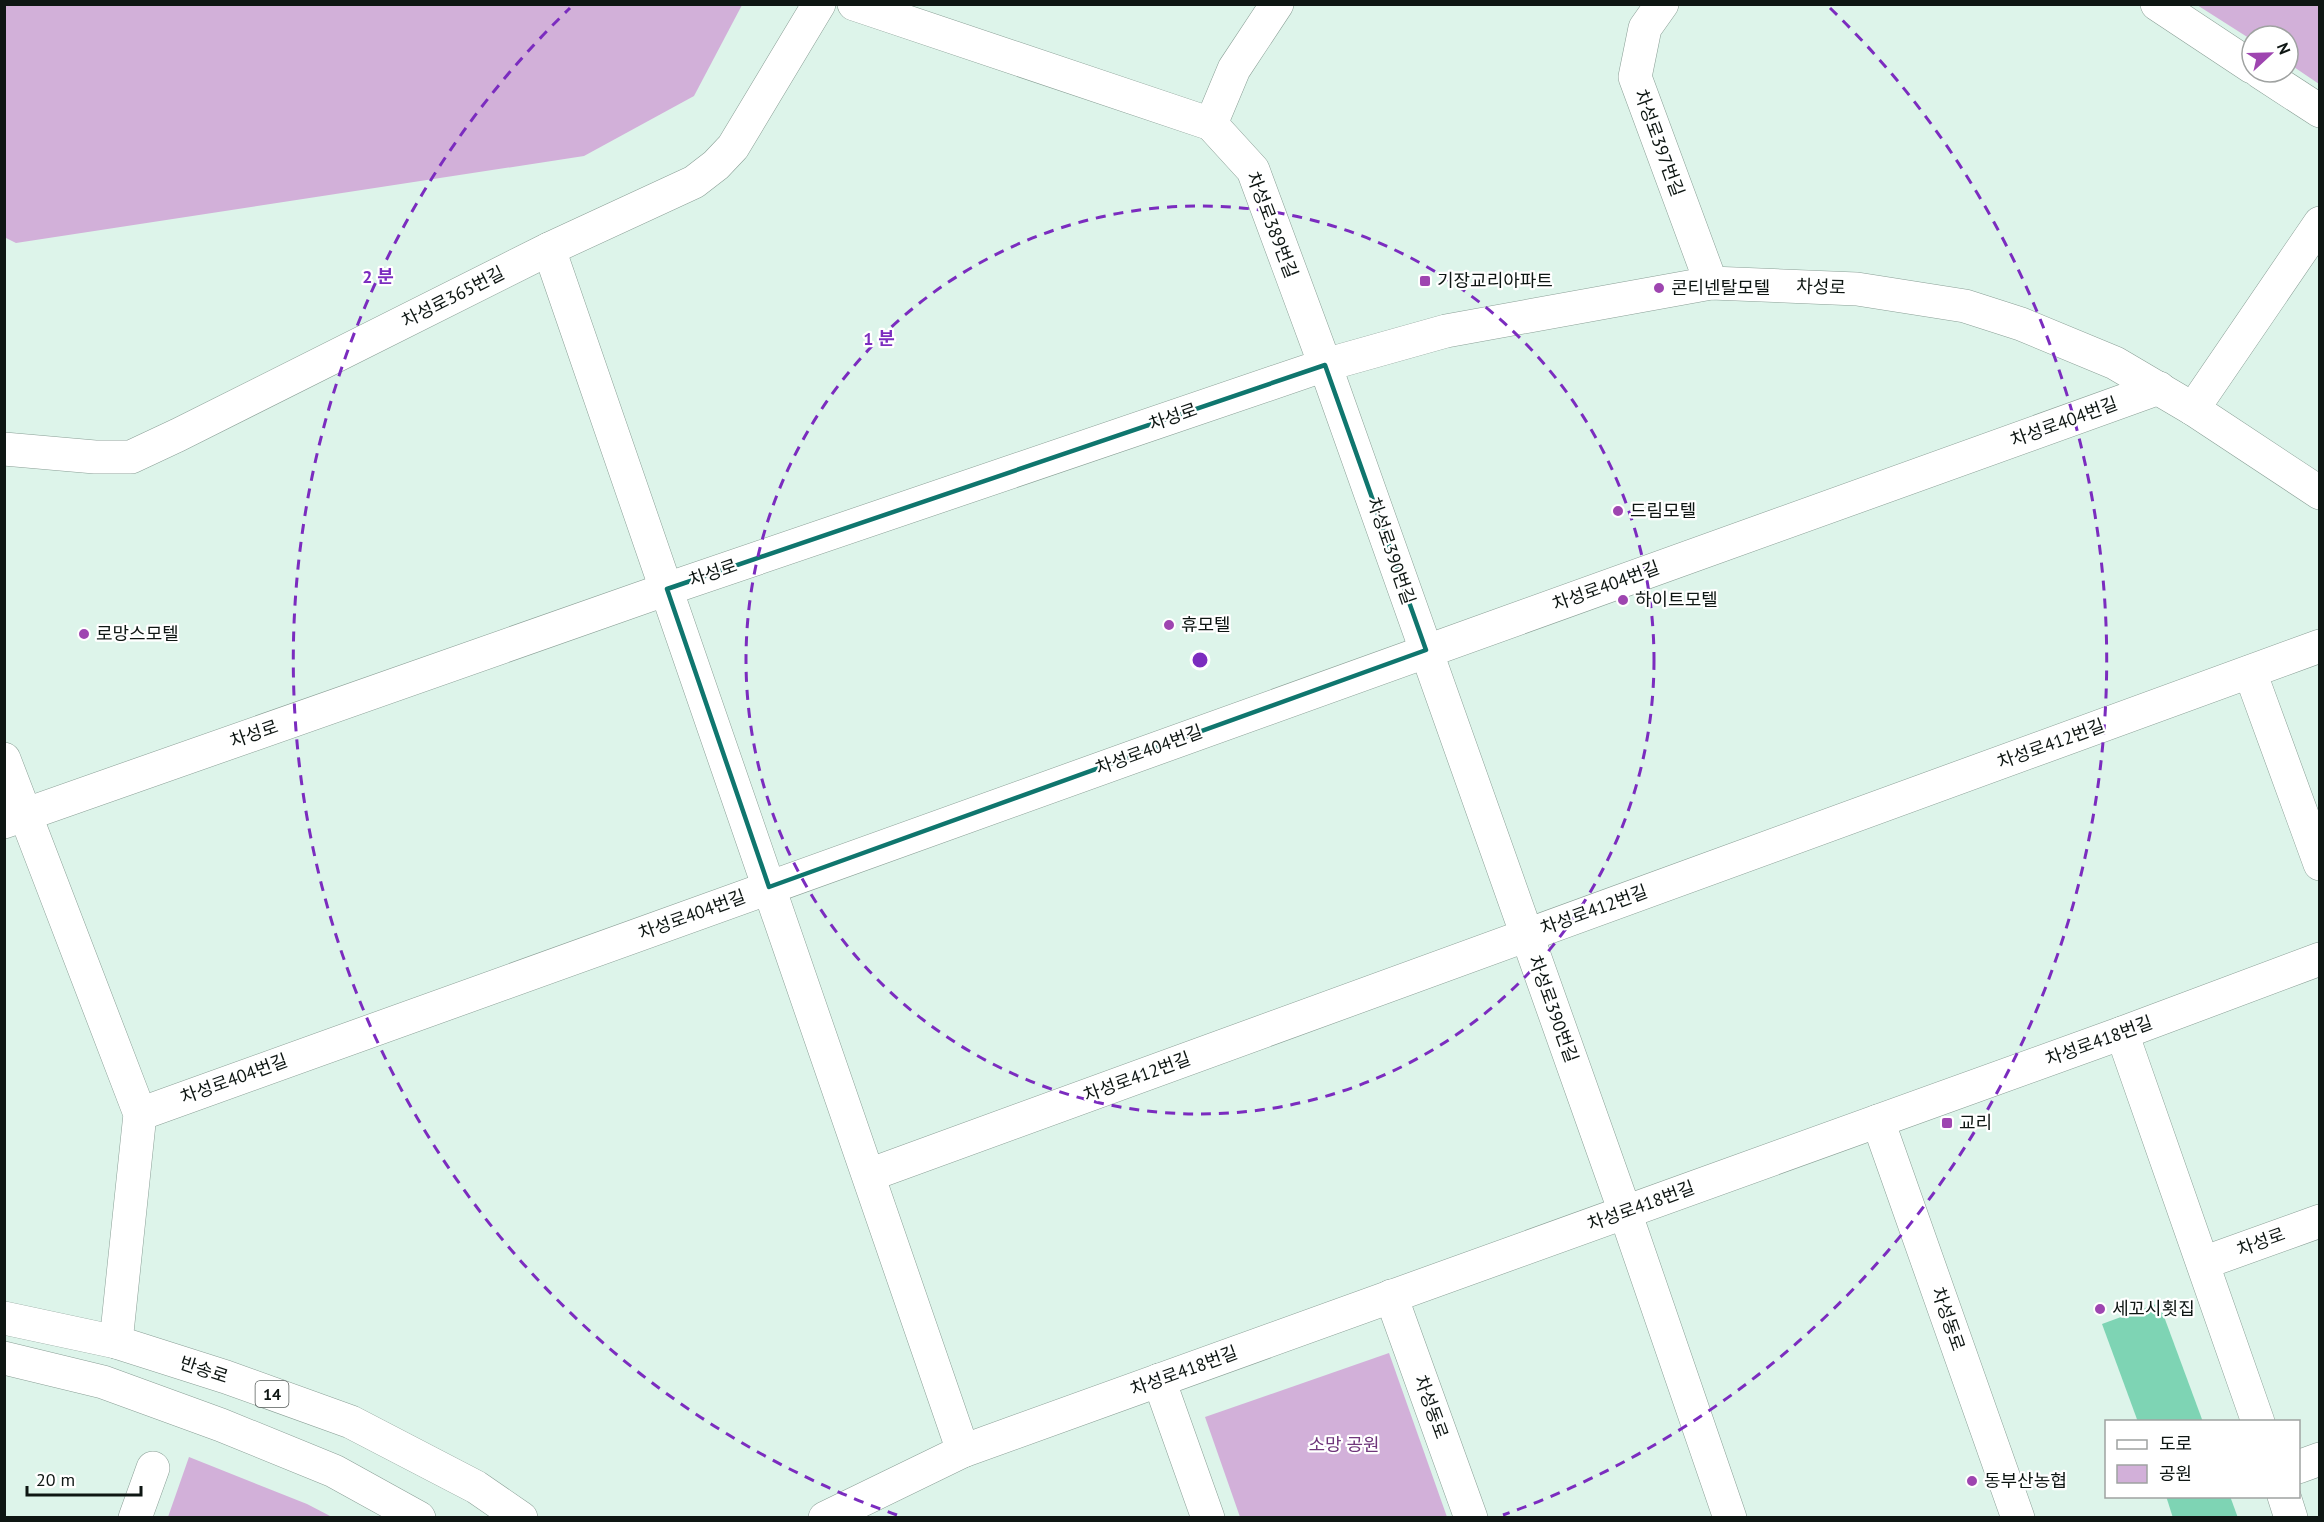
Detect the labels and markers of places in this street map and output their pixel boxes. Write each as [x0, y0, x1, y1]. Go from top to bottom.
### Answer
place label: 기장교리아파트 [1437, 269, 1553, 292]
marker: 기장교리아파트 [1418, 274, 1432, 288]
place label: 콘티넨탈모텔 [1671, 276, 1770, 299]
marker: 콘티넨탈모텔 [1652, 281, 1666, 295]
place label: 드림모텔 [1630, 499, 1696, 522]
marker: 드림모텔 [1611, 504, 1625, 518]
place label: 하이트모텔 [1635, 588, 1718, 611]
marker: 하이트모텔 [1616, 593, 1630, 607]
place label: 휴모텔 [1181, 613, 1231, 636]
marker: 휴모텔 [1162, 618, 1176, 632]
place label: 로망스모텔 [96, 622, 179, 645]
marker: 로망스모텔 [77, 627, 91, 641]
centre of rings [1190, 650, 1210, 670]
place label: 교리 [1959, 1111, 1992, 1134]
marker: 교리 [1940, 1116, 1954, 1130]
place label: 세꼬시횟집 [2112, 1297, 2195, 1320]
marker: 세꼬시횟집 [2093, 1302, 2107, 1316]
place label: 동부산농협 [1984, 1469, 2067, 1492]
marker: 동부산농협 [1965, 1474, 1979, 1488]

